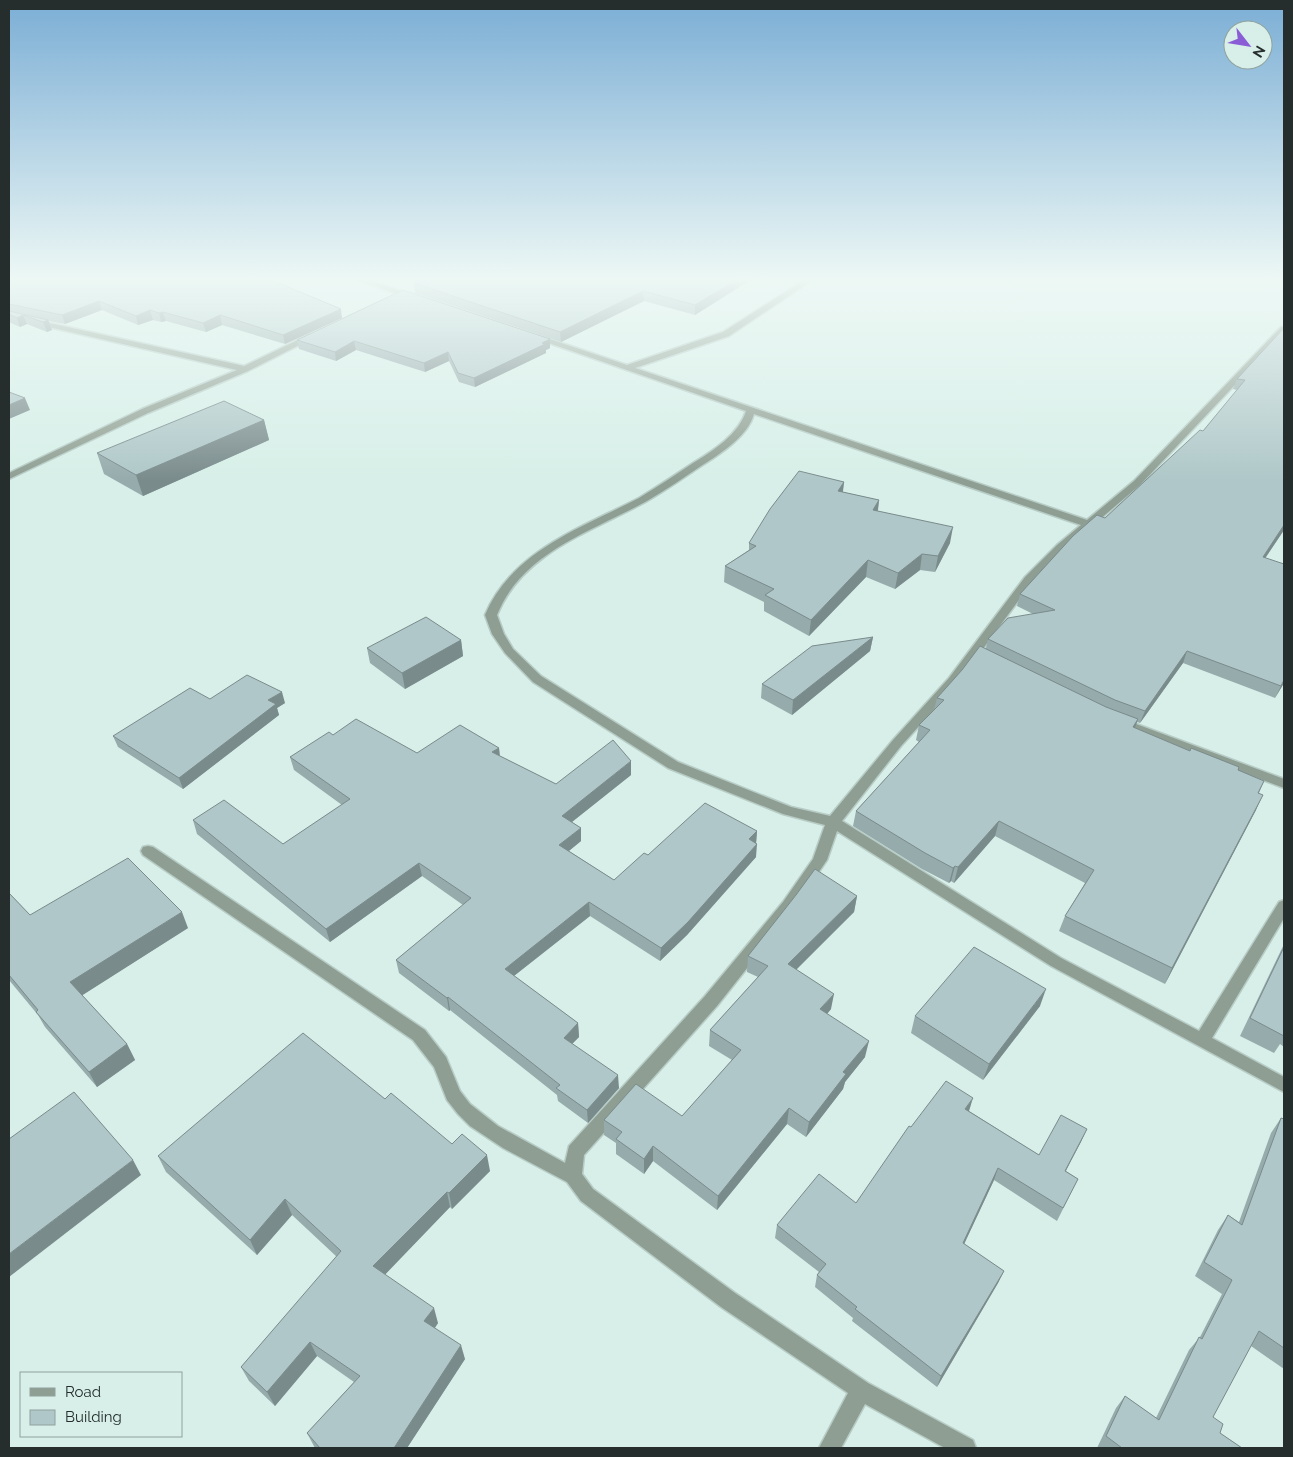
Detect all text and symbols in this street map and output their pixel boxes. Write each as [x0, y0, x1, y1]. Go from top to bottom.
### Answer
north arrow [1223, 20, 1273, 70]
text: N [1250, 43, 1269, 60]
legend [20, 1372, 182, 1437]
text: Road [65, 1383, 101, 1401]
text: Building [65, 1408, 122, 1426]

